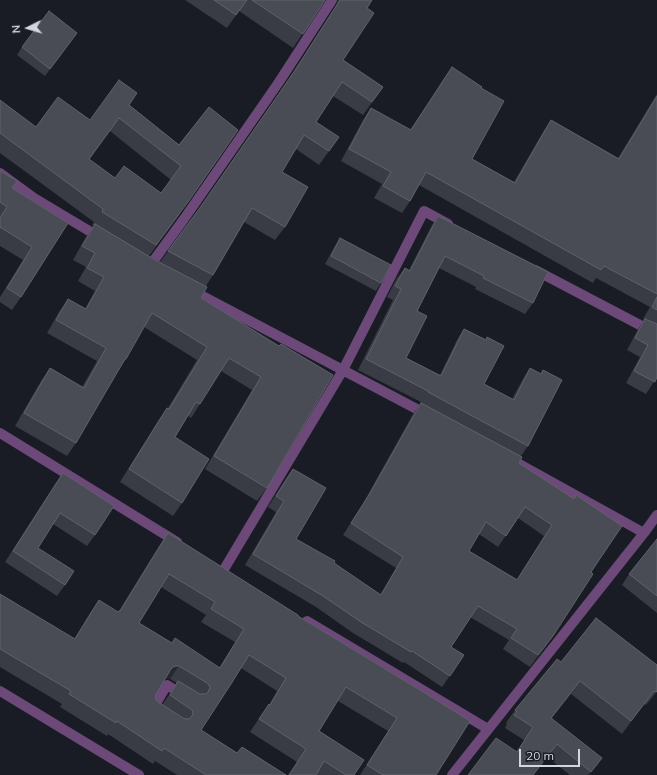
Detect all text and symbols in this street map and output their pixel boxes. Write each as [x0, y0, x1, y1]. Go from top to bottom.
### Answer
north arrow [8, 8, 48, 48]
text: N [9, 24, 23, 34]
scale bar [521, 741, 582, 767]
text: 20 m [526, 748, 554, 763]

